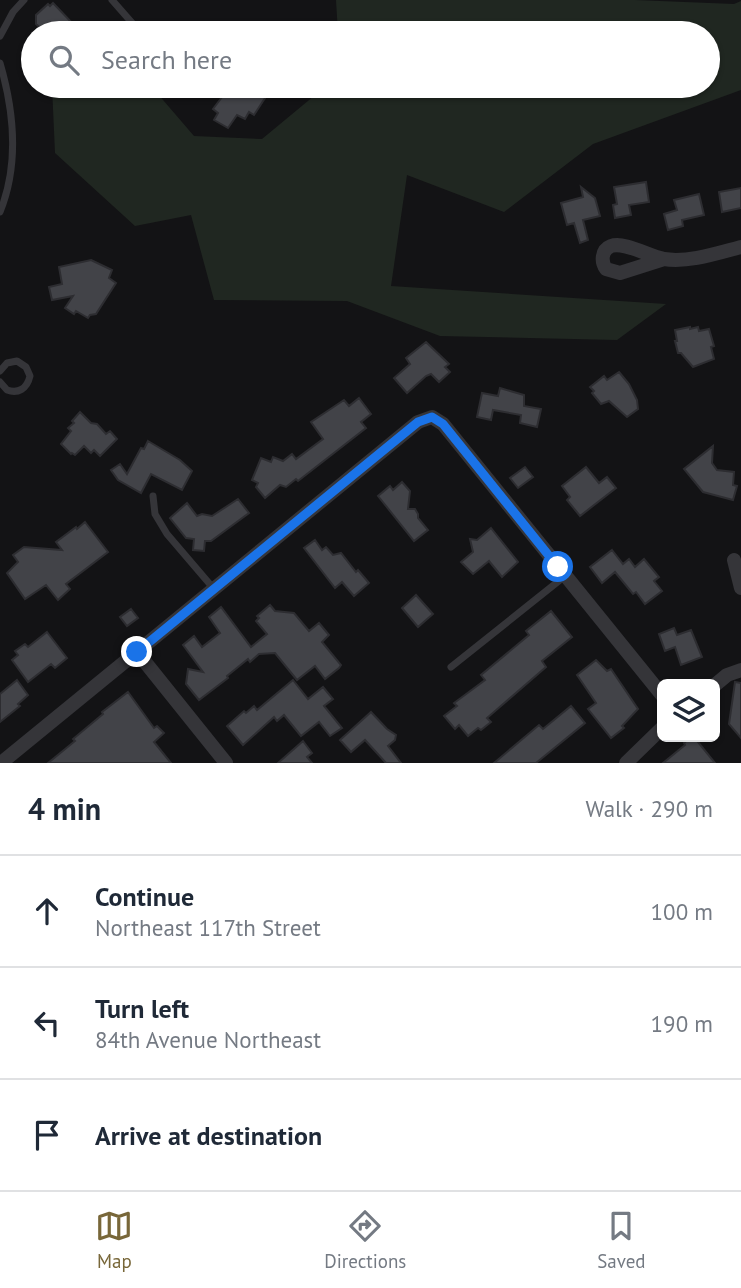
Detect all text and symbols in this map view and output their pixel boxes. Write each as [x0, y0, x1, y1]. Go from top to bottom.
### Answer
search box [21, 21, 720, 98]
icon: search [45, 41, 83, 79]
text: Search here [101, 43, 232, 76]
route start [542, 551, 573, 582]
route end [121, 636, 152, 667]
map controls [657, 679, 720, 742]
button: layers [657, 679, 720, 742]
text: 4 min [28, 789, 101, 828]
text: Walk · 290 m [586, 794, 713, 823]
text: Continue [95, 880, 194, 913]
icon: ahead [28, 892, 66, 930]
text: 100 m [651, 897, 713, 926]
text: Northeast 117th Street [95, 913, 321, 942]
text: Turn left [95, 992, 189, 1025]
icon: left [28, 1004, 66, 1042]
text: 190 m [651, 1009, 713, 1038]
text: 84th Avenue Northeast [95, 1025, 321, 1054]
icon: arrive [28, 1116, 66, 1154]
text: Arrive at destination [95, 1119, 322, 1152]
tab: Map [95, 1207, 133, 1273]
tab: Directions [324, 1207, 406, 1273]
tab: Saved [597, 1207, 646, 1273]

